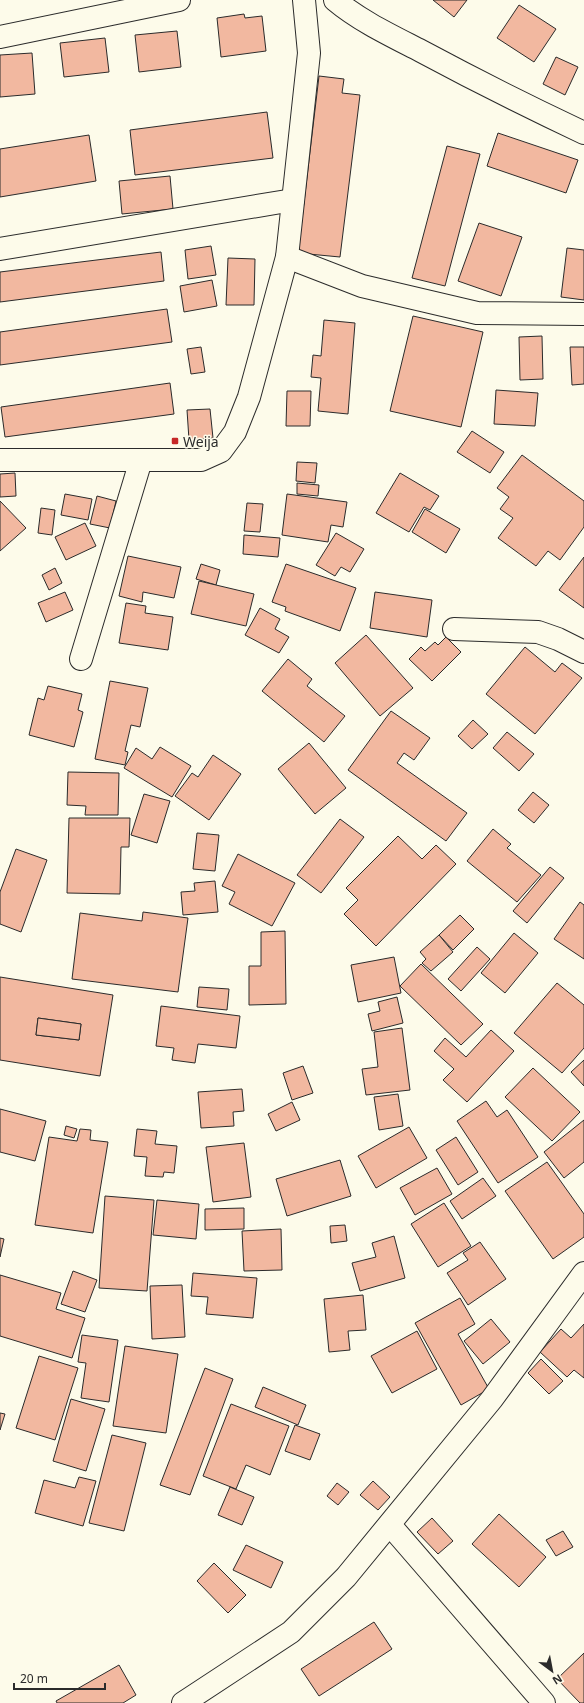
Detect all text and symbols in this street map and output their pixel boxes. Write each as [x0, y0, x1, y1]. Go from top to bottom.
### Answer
place label: Weija [183, 432, 219, 451]
marker: Weija [170, 436, 180, 446]
north arrow [532, 1651, 572, 1691]
scale bar [14, 1665, 105, 1691]
text: 20 m [20, 1670, 48, 1687]
text: N [550, 1671, 565, 1689]

